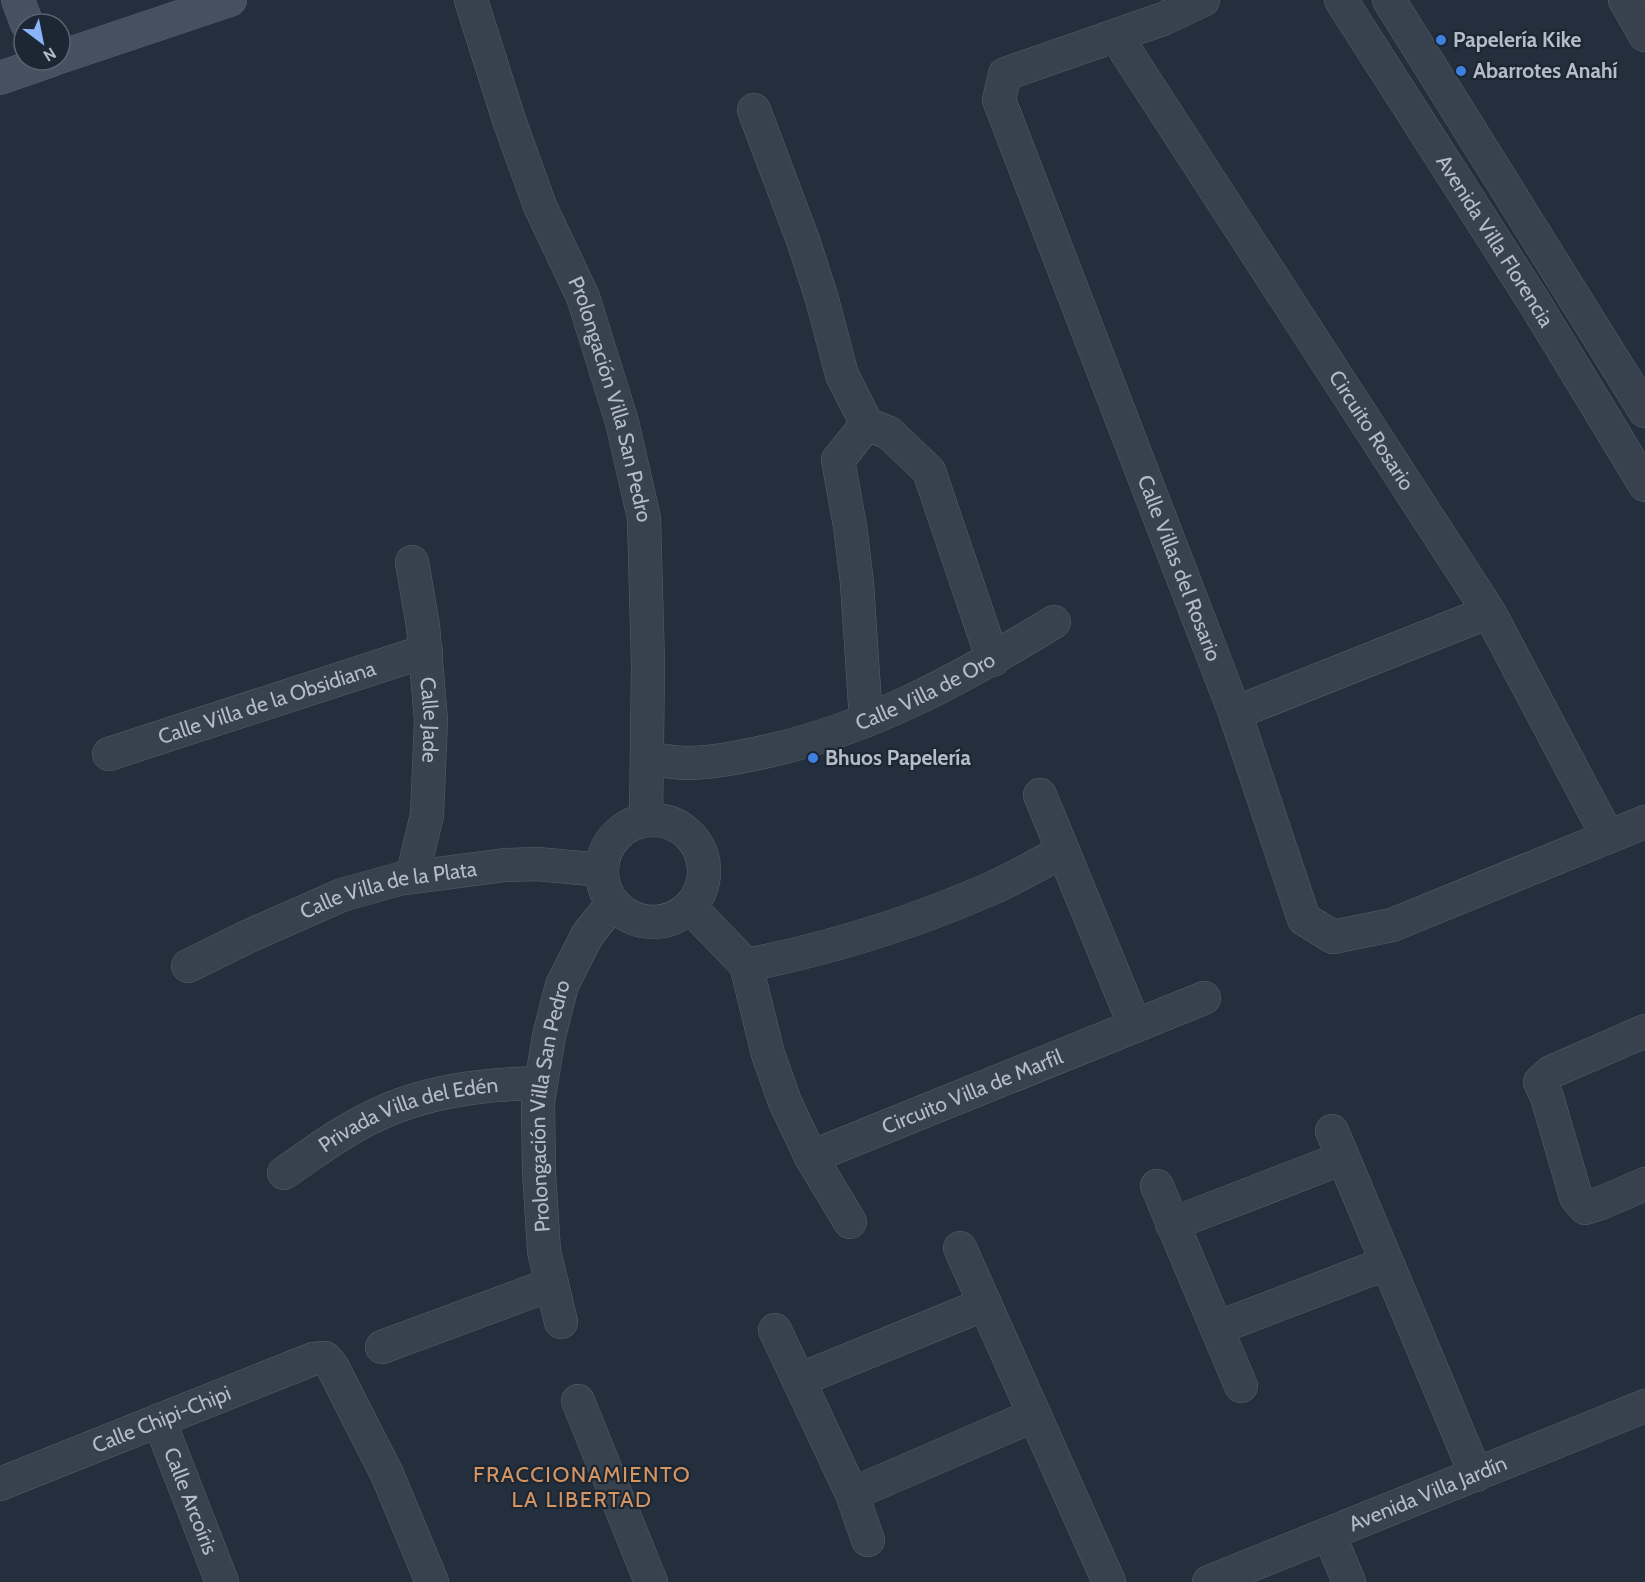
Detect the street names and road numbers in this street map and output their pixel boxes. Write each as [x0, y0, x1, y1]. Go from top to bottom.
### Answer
street label: Avenida Villa Florencia [1431, 150, 1559, 331]
street label: Prolongación Villa San Pedro [563, 272, 658, 524]
street label: Circuito Rosario [1324, 366, 1420, 495]
street label: Calle Villas del Rosario [1133, 471, 1227, 665]
street label: Calle Villa de Oro [852, 647, 999, 735]
street label: Calle Villa de la Obsidiana [155, 655, 379, 749]
street label: Calle Jade [415, 676, 444, 763]
street label: Calle Villa de la Plata [296, 856, 478, 924]
street label: Prolongación Villa San Pedro [525, 977, 575, 1233]
street label: Circuito Villa de Marfil [878, 1044, 1066, 1139]
street label: Privada Villa del Edén [314, 1072, 499, 1157]
street label: Calle Chipi-Chipi [88, 1380, 234, 1458]
street label: Calle Arcoíris [159, 1444, 223, 1558]
street label: Avenida Villa Jardín [1345, 1450, 1510, 1536]

